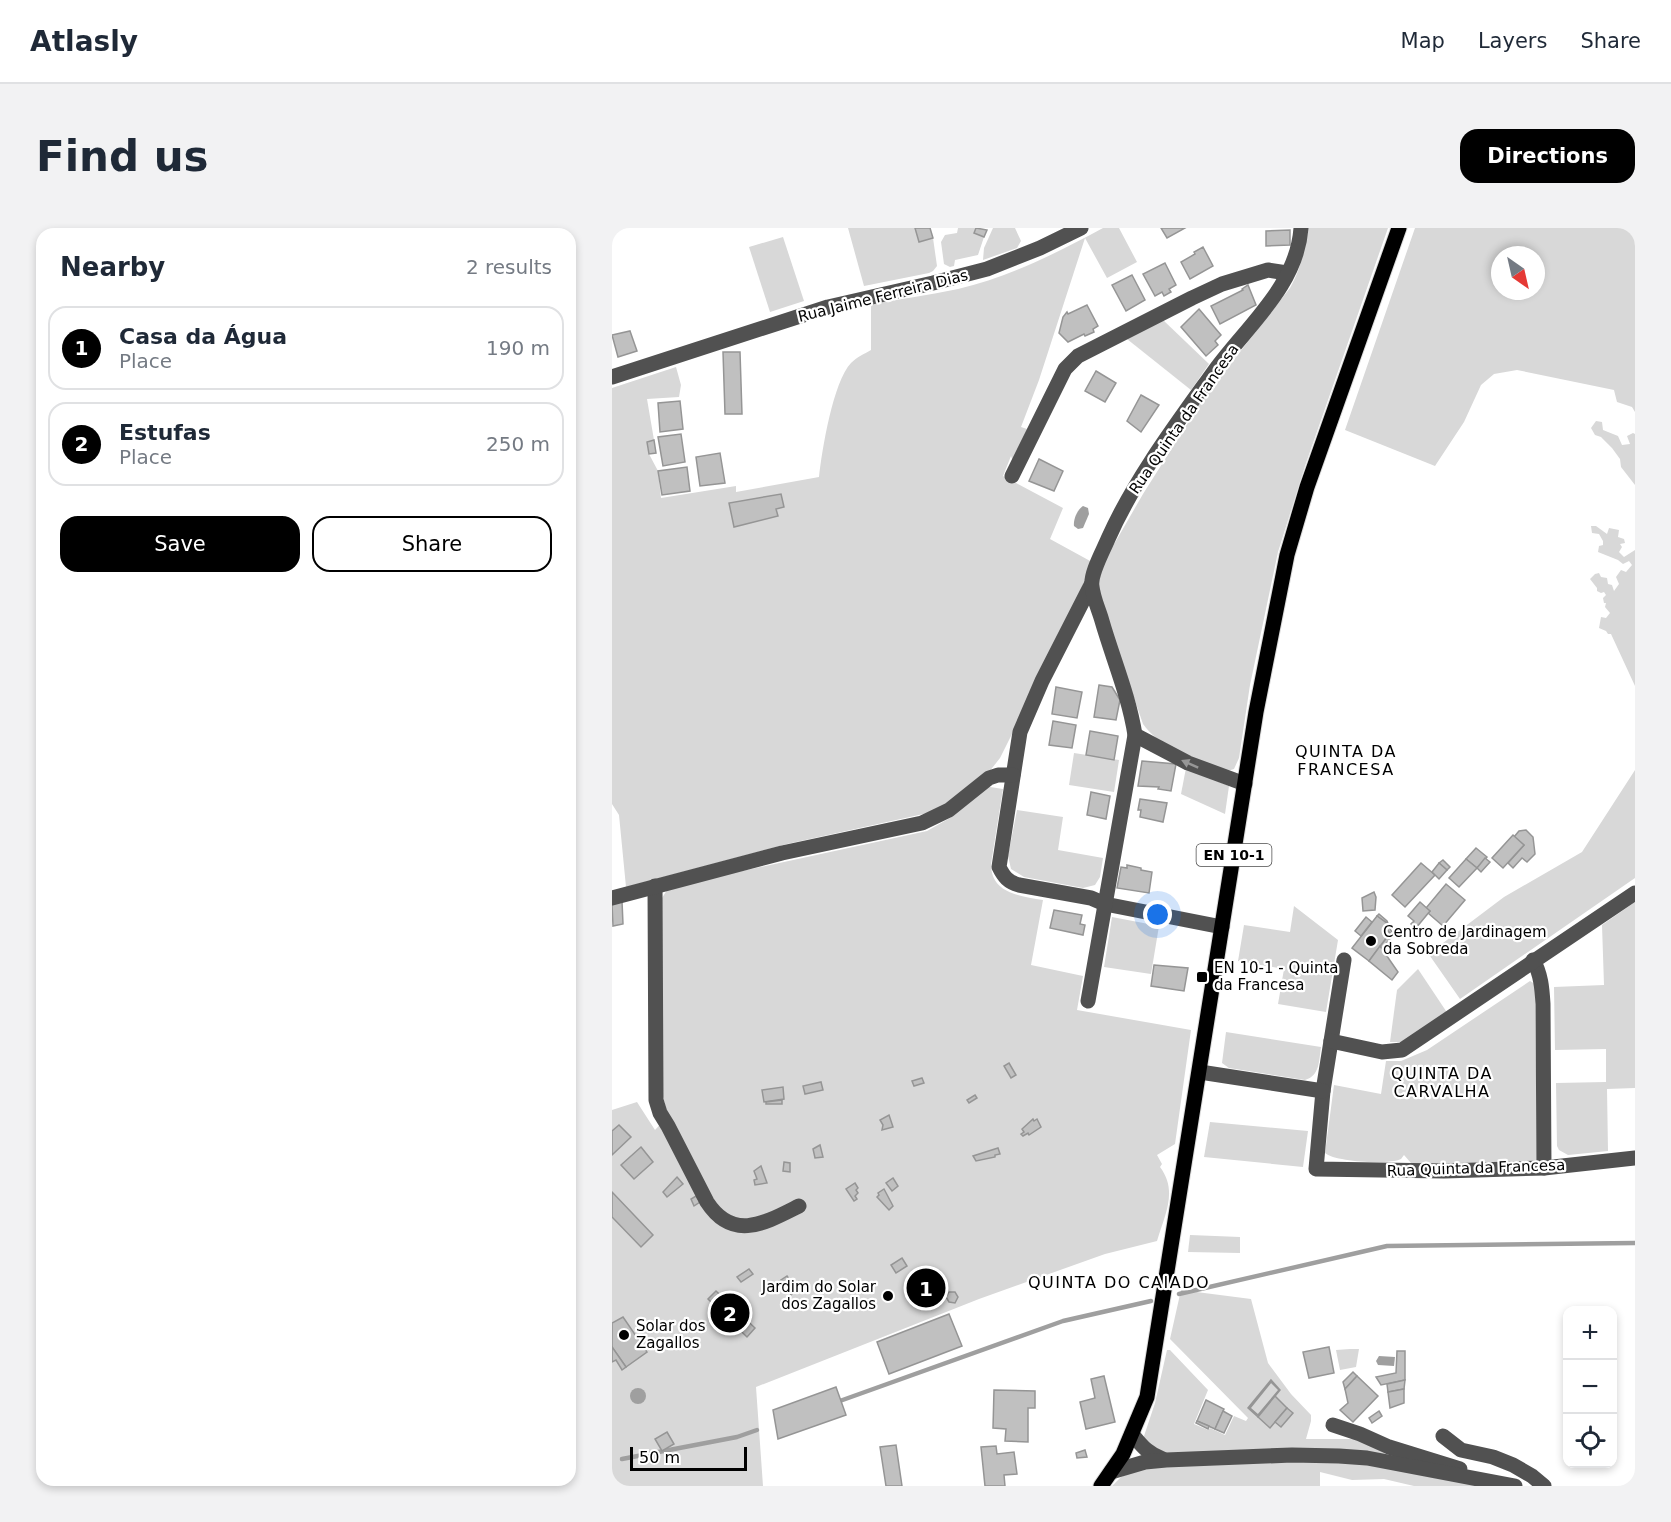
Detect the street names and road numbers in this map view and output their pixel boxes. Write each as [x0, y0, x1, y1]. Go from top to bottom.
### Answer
street label: Rua Jaime Ferreira Dias [796, 266, 970, 326]
street label: Rua Quinta da Francesa [1125, 341, 1243, 497]
road number: EN 10-1 [1196, 844, 1272, 866]
street label: Rua Quinta da Francesa [1387, 1156, 1565, 1180]

